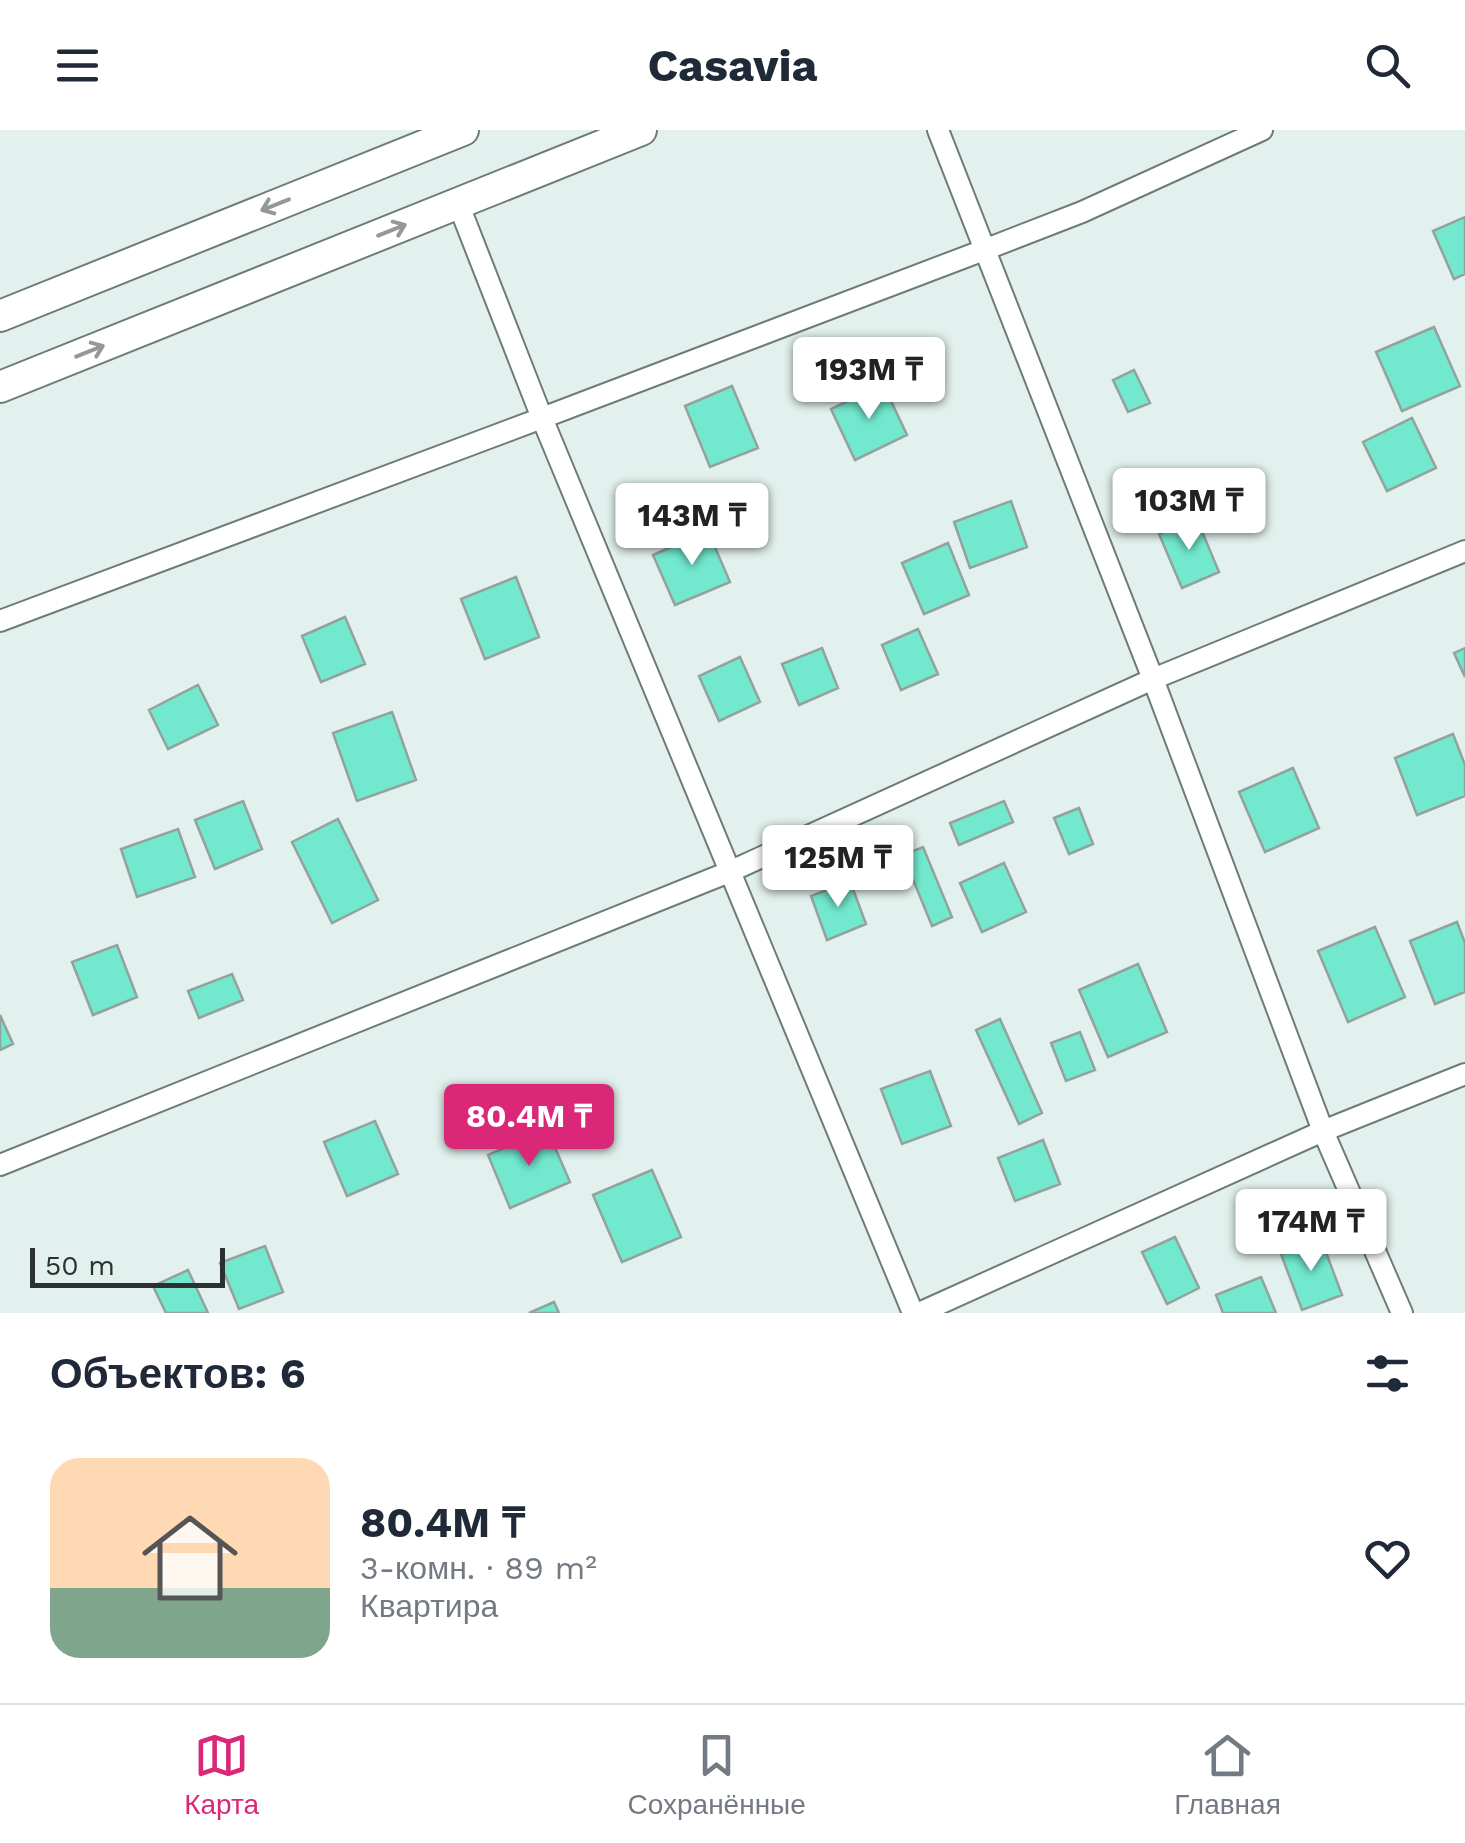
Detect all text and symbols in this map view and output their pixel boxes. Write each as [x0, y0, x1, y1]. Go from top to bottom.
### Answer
icon: menu [50, 38, 105, 93]
icon: search [1360, 38, 1415, 93]
text: Casavia [647, 39, 818, 92]
one-way arrow [261, 198, 291, 216]
one-way arrow [376, 219, 407, 237]
pin: 193M ₸ [788, 337, 950, 422]
one-way arrow [75, 340, 105, 358]
text: 193M ₸ [815, 350, 923, 388]
pin: 103M ₸ [1108, 468, 1270, 553]
text: 103M ₸ [1135, 481, 1243, 519]
pin: 143M ₸ [611, 483, 773, 568]
text: 143M ₸ [637, 496, 747, 534]
pin: 125M ₸ [757, 825, 919, 910]
text: 125M ₸ [784, 838, 892, 876]
pin: 80.4M ₸ [437, 1084, 621, 1169]
text: 80.4M ₸ [466, 1097, 592, 1135]
pin: 174M ₸ [1230, 1189, 1392, 1274]
text: 174M ₸ [1258, 1202, 1364, 1240]
scale bar [30, 1243, 225, 1288]
text: 50 m [45, 1249, 115, 1282]
icon: filters [1360, 1346, 1415, 1401]
text: Объектов: 6 [50, 1349, 306, 1398]
icon: home [130, 1498, 250, 1618]
text: 80.4M ₸ [360, 1498, 525, 1547]
icon: heart [1360, 1531, 1415, 1586]
text: 3-комн. · 89 m² [360, 1549, 597, 1587]
text: Квартира [360, 1587, 498, 1625]
tab: Карта [184, 1728, 259, 1821]
tab: Сохранённые [628, 1728, 806, 1821]
tab: Главная [1174, 1728, 1281, 1821]

